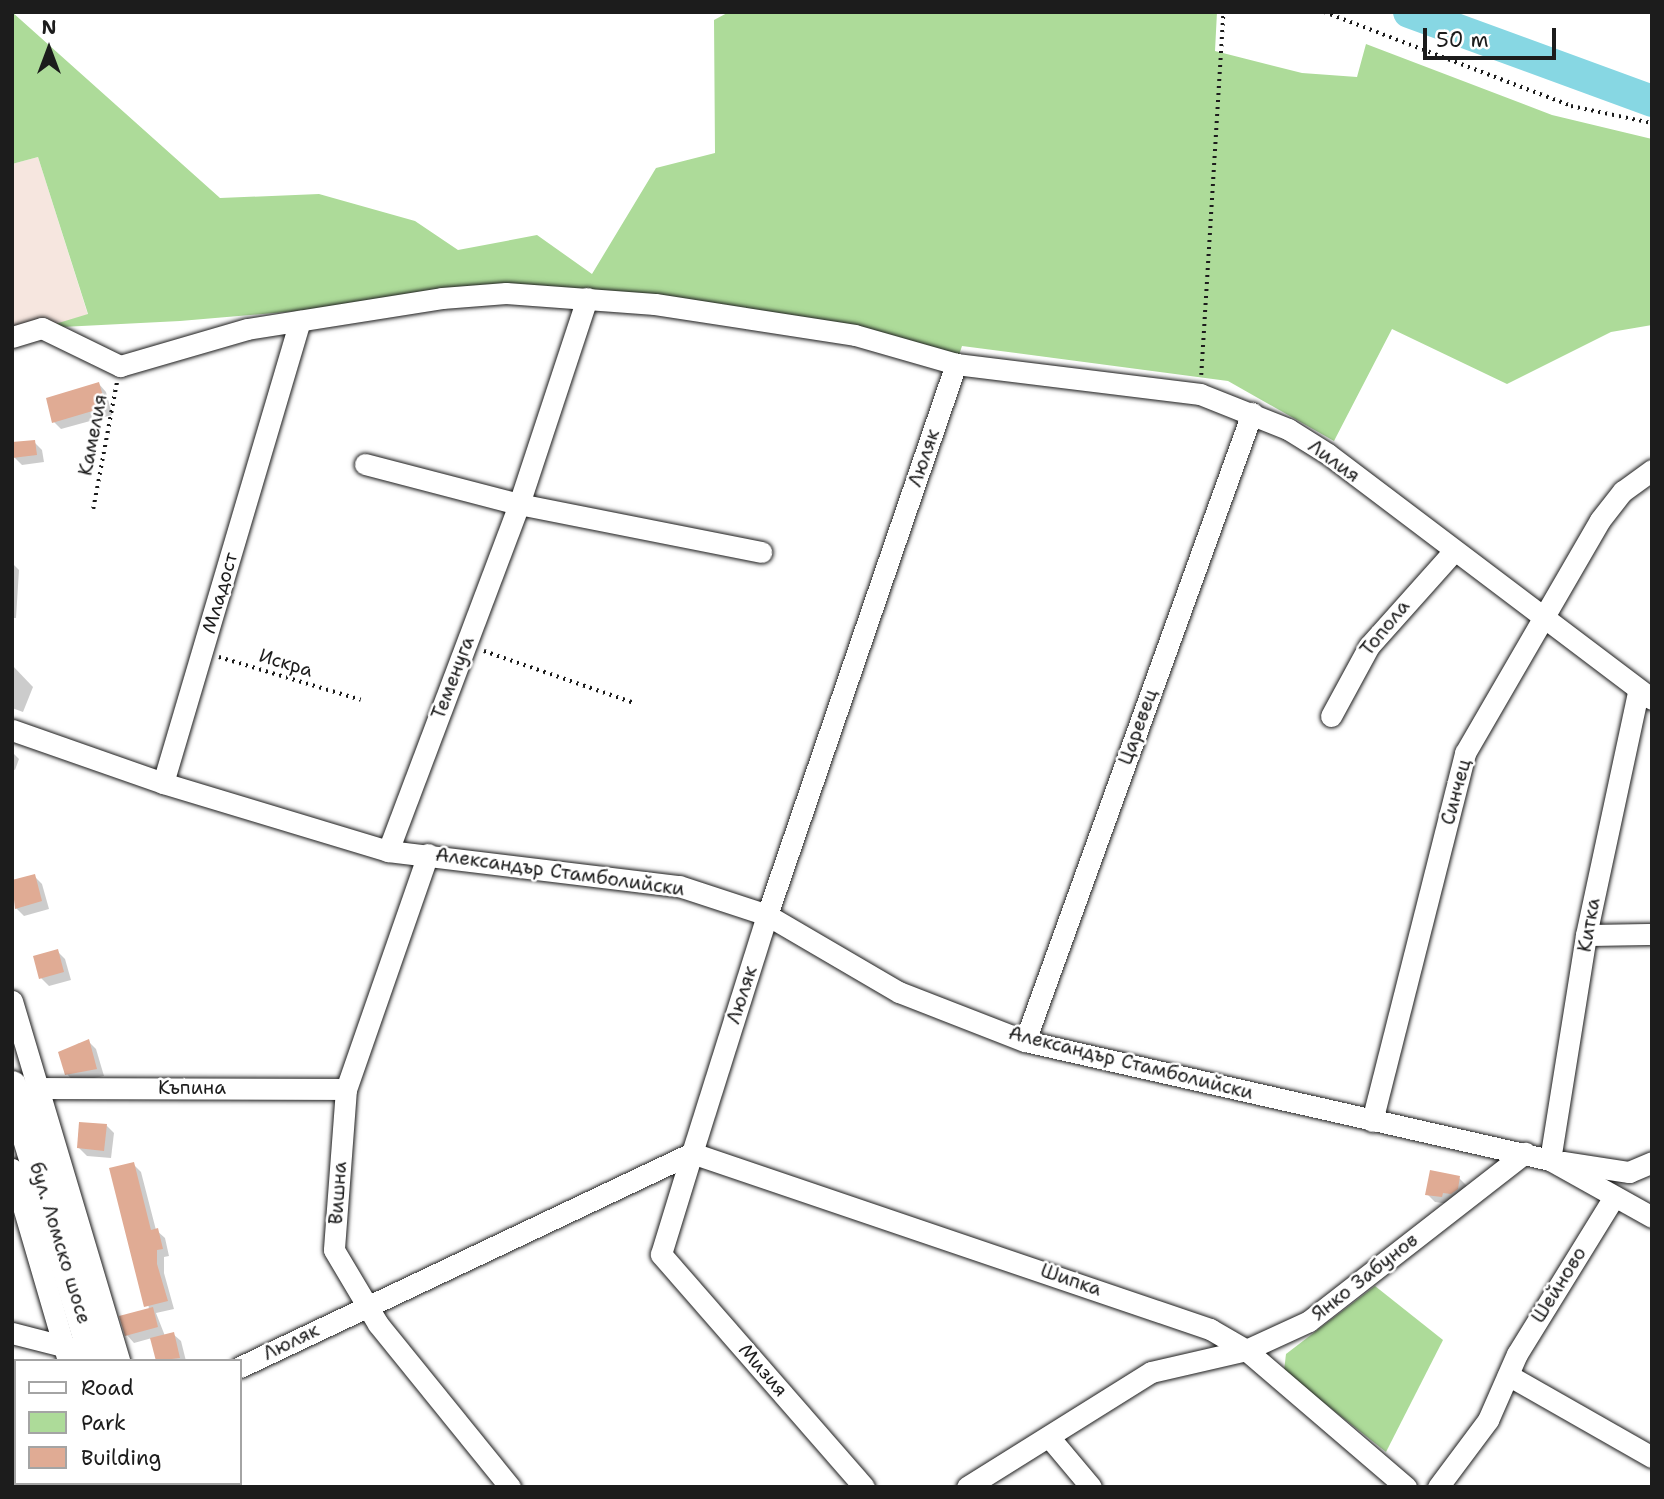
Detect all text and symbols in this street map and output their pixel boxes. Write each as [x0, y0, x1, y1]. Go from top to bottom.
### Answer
north arrow [14, 14, 84, 84]
scale bar [1426, 14, 1559, 58]
text: N [41, 15, 57, 40]
text: 50 m [1436, 26, 1489, 54]
street label: Камелия [74, 392, 112, 478]
street label: Люляк [904, 426, 944, 490]
street label: Лилия [1304, 435, 1364, 487]
street label: Младост [198, 550, 242, 636]
street label: Топола [1356, 595, 1414, 661]
street label: Теменуга [427, 633, 479, 723]
street label: Искра [256, 644, 316, 682]
street label: Царевец [1114, 686, 1162, 768]
street label: Синчец [1436, 757, 1476, 827]
street label: Александър Стамболийски [434, 843, 686, 901]
street label: Китка [1573, 896, 1605, 954]
street label: Люляк [722, 963, 762, 1027]
street label: Александър Стамболийски [1006, 1022, 1256, 1104]
street label: Къпина [158, 1077, 226, 1099]
street label: бул. Ломско шосе [25, 1159, 95, 1327]
street label: Вишна [324, 1161, 352, 1225]
street label: Янко Забунов [1307, 1228, 1423, 1326]
street label: Шейново [1527, 1243, 1591, 1327]
street label: Шипка [1037, 1259, 1105, 1301]
street label: Люляк [259, 1319, 323, 1365]
street label: Мизия [734, 1339, 792, 1401]
legend [14, 1359, 242, 1485]
text: Road [81, 1374, 134, 1402]
text: Park [81, 1409, 126, 1437]
text: Building [81, 1444, 161, 1472]

